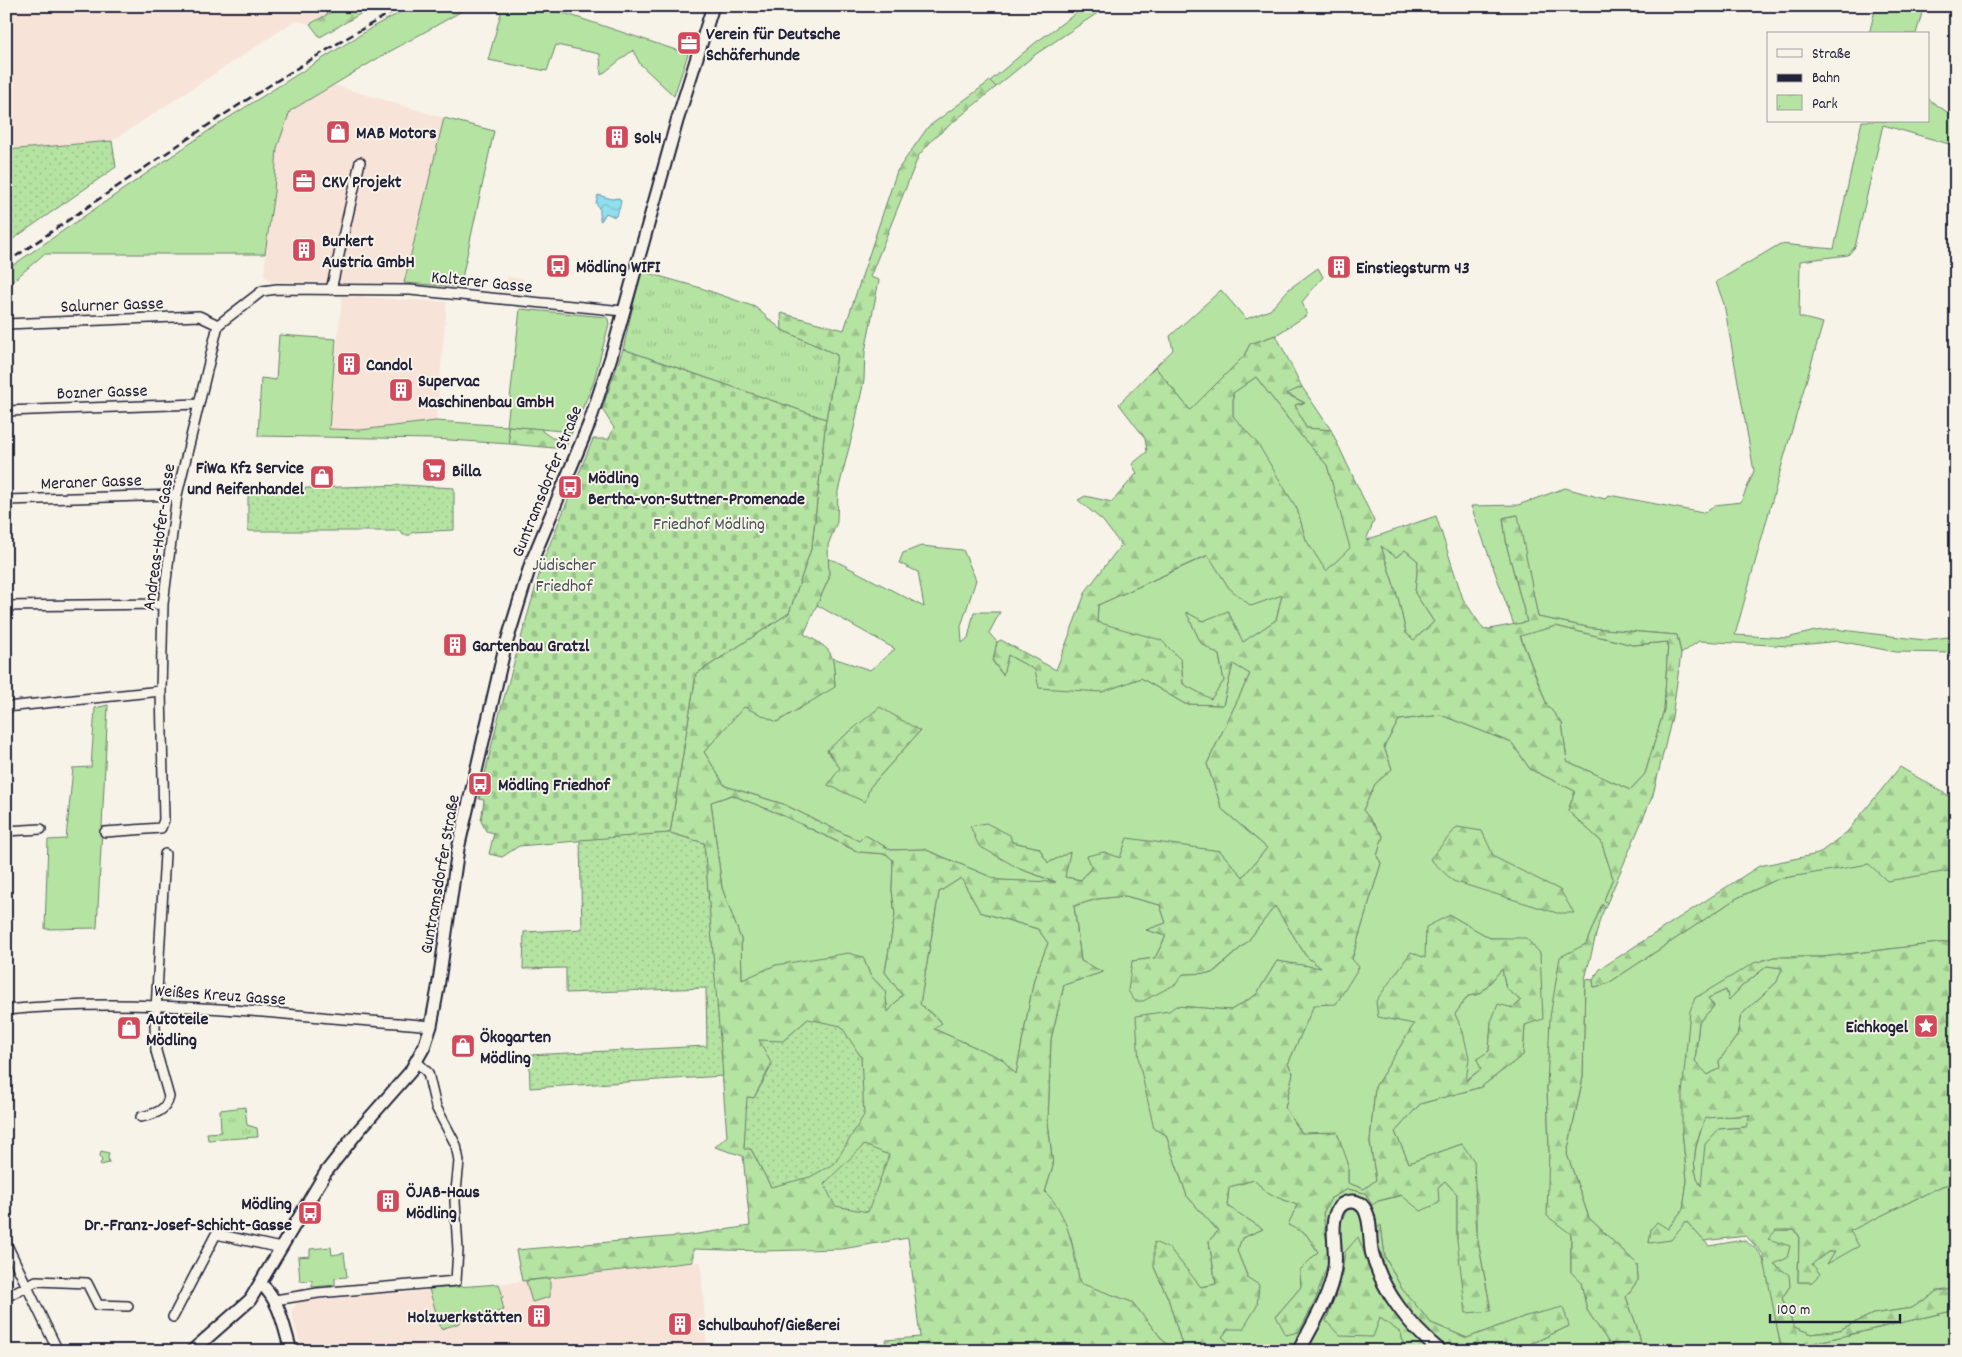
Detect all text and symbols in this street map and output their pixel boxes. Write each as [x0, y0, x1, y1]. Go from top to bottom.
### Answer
place label: Verein für Deutsche Schäferhunde [706, 23, 840, 69]
office icon: Verein für Deutsche Schäferhunde [676, 30, 702, 56]
legend [1767, 32, 1930, 122]
text: Straße [1812, 44, 1851, 66]
text: Bahn [1812, 68, 1840, 90]
text: Park [1812, 94, 1838, 116]
shop icon: MAB Motors [325, 119, 351, 145]
place label: MAB Motors [356, 122, 437, 147]
building icon: Sol4 [604, 124, 630, 150]
place label: Sol4 [634, 127, 662, 152]
office icon: CKV Projekt [291, 168, 317, 194]
place label: CKV Projekt [322, 171, 402, 196]
place label: Burkert Austria GmbH [322, 230, 415, 276]
building icon: Burkert Austria GmbH [291, 237, 317, 263]
bus stop icon: Mödling WIFI [545, 253, 571, 279]
building icon: Einstiegsturm 43 [1326, 254, 1352, 280]
place label: Mödling WIFI [576, 256, 661, 281]
place label: Einstiegsturm 43 [1356, 257, 1470, 282]
street label: Kalterer Gasse [430, 266, 534, 301]
street label: Salurner Gasse [60, 292, 164, 321]
building icon: Candol [336, 351, 362, 377]
place label: Candol [366, 354, 413, 379]
place label: Supervac Maschinenbau GmbH [418, 370, 554, 416]
building icon: Supervac Maschinenbau GmbH [388, 377, 414, 403]
street label: Bozner Gasse [56, 379, 148, 408]
street label: Guntramsdorfer Straße [507, 402, 590, 561]
place label: FiWa Kfz Service und Reifenhandel [187, 457, 305, 503]
supermarket icon: Billa [421, 457, 447, 483]
place label: Billa [452, 460, 481, 485]
street label: Andreas-Hofer-Gasse [138, 462, 183, 613]
shop icon: FiWa Kfz Service und Reifenhandel [309, 464, 335, 490]
place label: Mödling Bertha-von-Suttner-Promenade [588, 467, 805, 513]
street label: Meraner Gasse [40, 469, 142, 498]
bus stop icon: Mödling Bertha-von-Suttner-Promenade [557, 474, 583, 500]
park label: Friedhof Mödling [653, 513, 765, 538]
park label: Jüdischer Friedhof [532, 554, 596, 600]
building icon: Gartenbau Gratzl [442, 632, 468, 658]
place label: Gartenbau Gratzl [472, 635, 590, 660]
bus stop icon: Mödling Friedhof [467, 771, 493, 797]
place label: Mödling Friedhof [498, 774, 612, 799]
street label: Guntramsdorfer Straße [415, 793, 468, 956]
street label: Weißes Kreuz Gasse [153, 979, 287, 1014]
place label: Autoteile Mödling [146, 1008, 208, 1054]
place icon: Eichkogel [1913, 1013, 1939, 1039]
shop icon: Autoteile Mödling [116, 1015, 142, 1041]
place label: Eichkogel [1846, 1016, 1909, 1041]
place label: Ökogarten Mödling [480, 1026, 551, 1072]
shop icon: Ökogarten Mödling [450, 1033, 476, 1059]
place label: ÖJAB-Haus Mödling [406, 1181, 480, 1227]
building icon: ÖJAB-Haus Mödling [375, 1188, 401, 1214]
place label: Mödling Dr.-Franz-Josef-Schicht-Gasse [84, 1193, 292, 1239]
bus stop icon: Mödling Dr.-Franz-Josef-Schicht-Gasse [297, 1200, 323, 1226]
scale bar [1770, 1292, 1900, 1324]
text: 100 m [1777, 1300, 1810, 1322]
building icon: Holzwerkstätten [526, 1303, 552, 1329]
place label: Holzwerkstätten [407, 1306, 522, 1331]
building icon: Schulbauhof/Gießerei [667, 1311, 693, 1337]
place label: Schulbauhof/Gießerei [698, 1314, 841, 1339]

